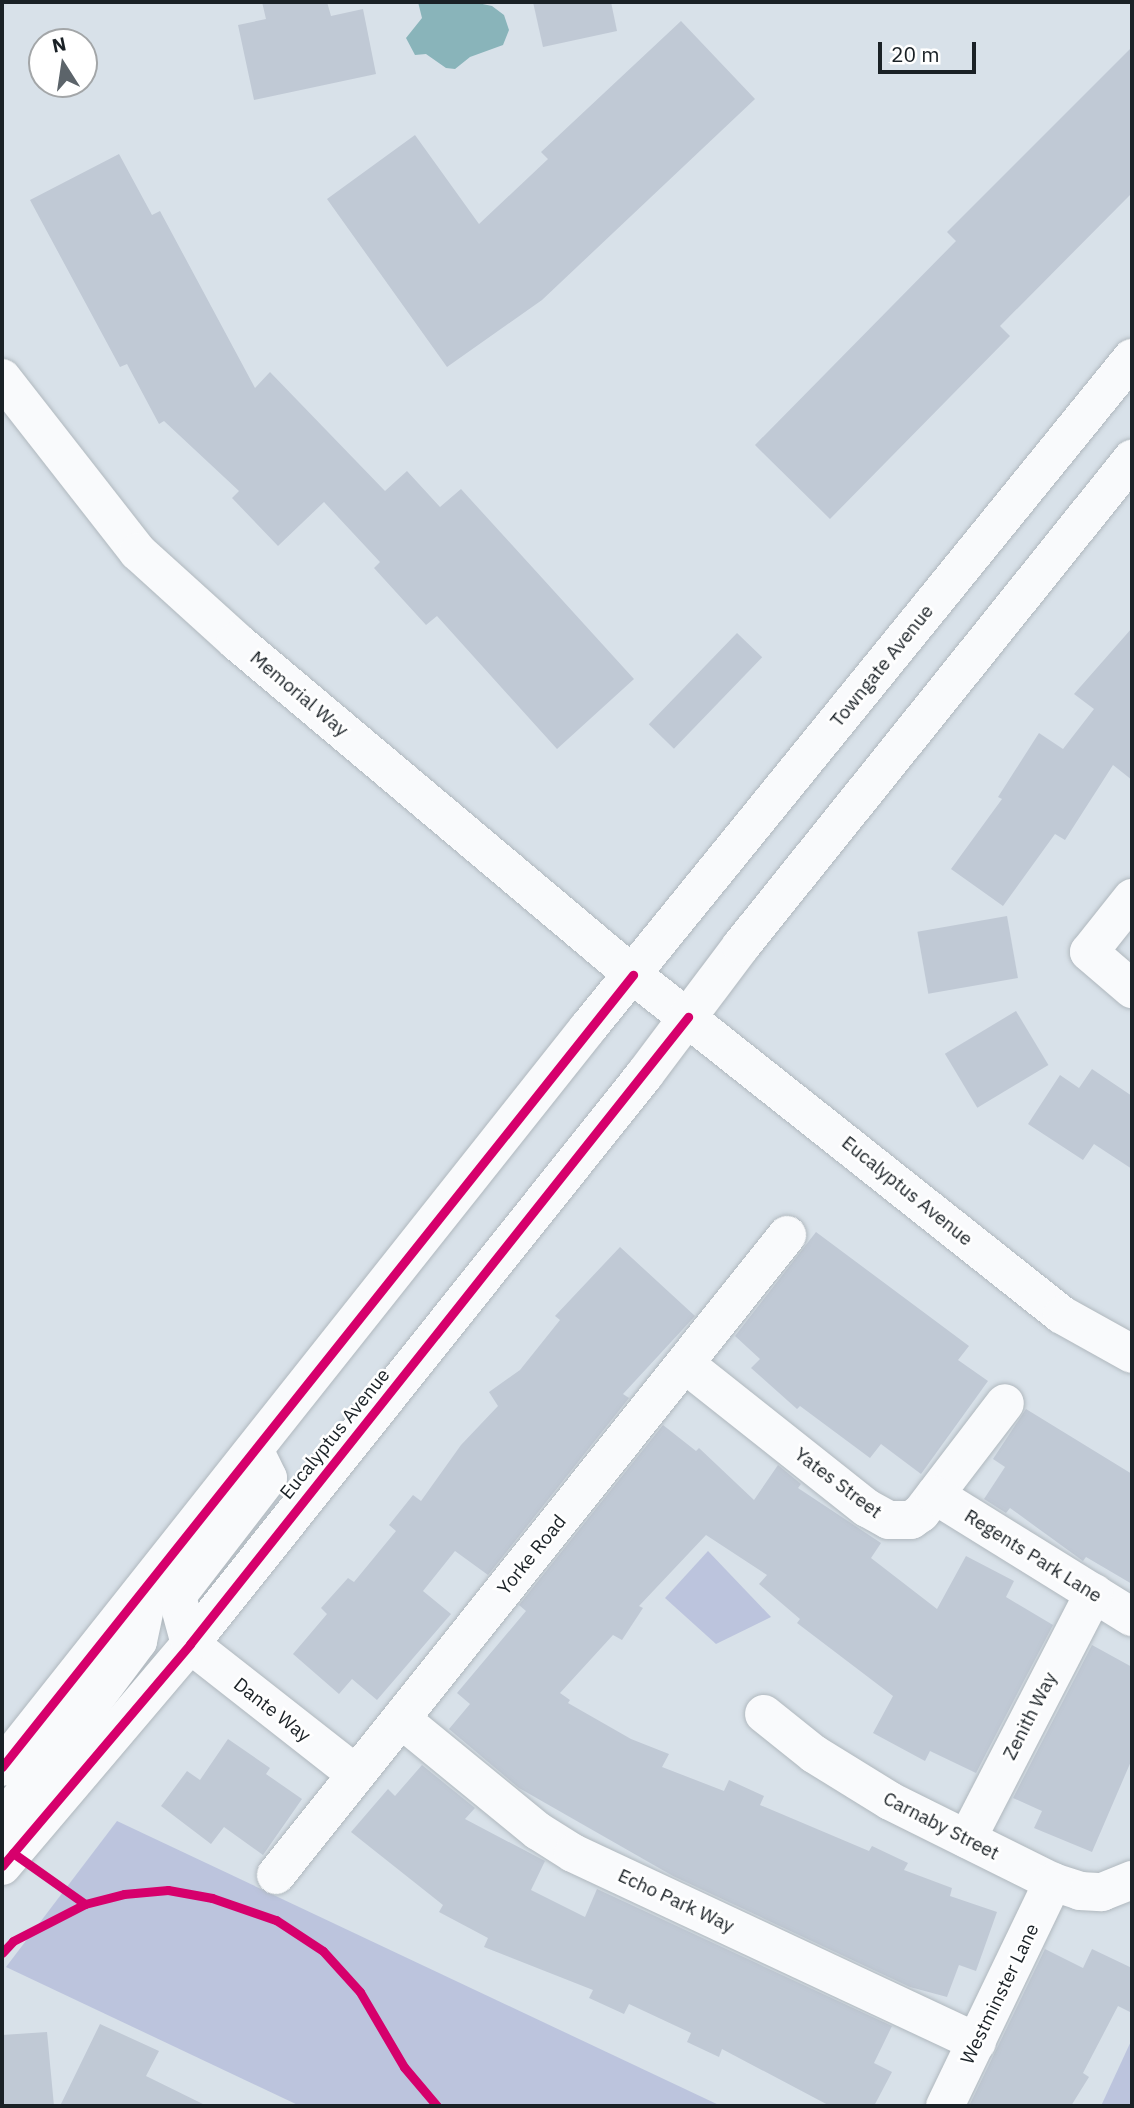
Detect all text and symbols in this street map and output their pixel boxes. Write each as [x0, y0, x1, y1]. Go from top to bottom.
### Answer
north arrow [28, 28, 98, 98]
scale bar [882, 28, 980, 72]
text: N [50, 31, 68, 58]
text: 20 m [891, 40, 940, 68]
street label: Towngate Avenue [826, 600, 938, 732]
street label: Memorial Way [245, 646, 353, 742]
street label: Eucalyptus Avenue [837, 1131, 977, 1251]
street label: Eucalyptus Avenue [275, 1364, 395, 1504]
street label: Yates Street [790, 1443, 886, 1523]
street label: Regents Park Lane [960, 1505, 1106, 1607]
street label: Yorke Road [493, 1510, 571, 1600]
street label: Zenith Way [998, 1668, 1062, 1764]
street label: Dante Way [229, 1673, 315, 1747]
street label: Carnaby Street [879, 1787, 1003, 1865]
street label: Echo Park Way [614, 1864, 738, 1938]
street label: Westminster Lane [956, 1920, 1044, 2068]

